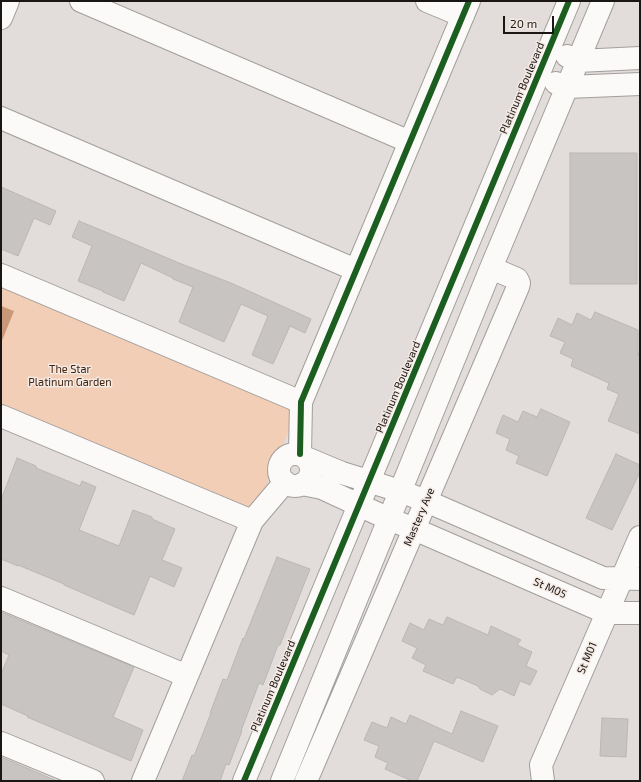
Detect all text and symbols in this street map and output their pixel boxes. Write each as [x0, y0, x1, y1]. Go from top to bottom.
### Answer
scale bar [505, 8, 556, 34]
text: 20 m [510, 16, 537, 30]
street label: Platinum Boulevard [497, 40, 547, 136]
street label: Platinum Boulevard [373, 339, 423, 435]
park label: The Star Platinum Garden [28, 362, 112, 388]
street label: Mastery Ave [401, 486, 437, 548]
street label: St M05 [531, 575, 569, 601]
street label: Platinum Boulevard [248, 638, 298, 734]
street label: St M01 [574, 640, 600, 676]

